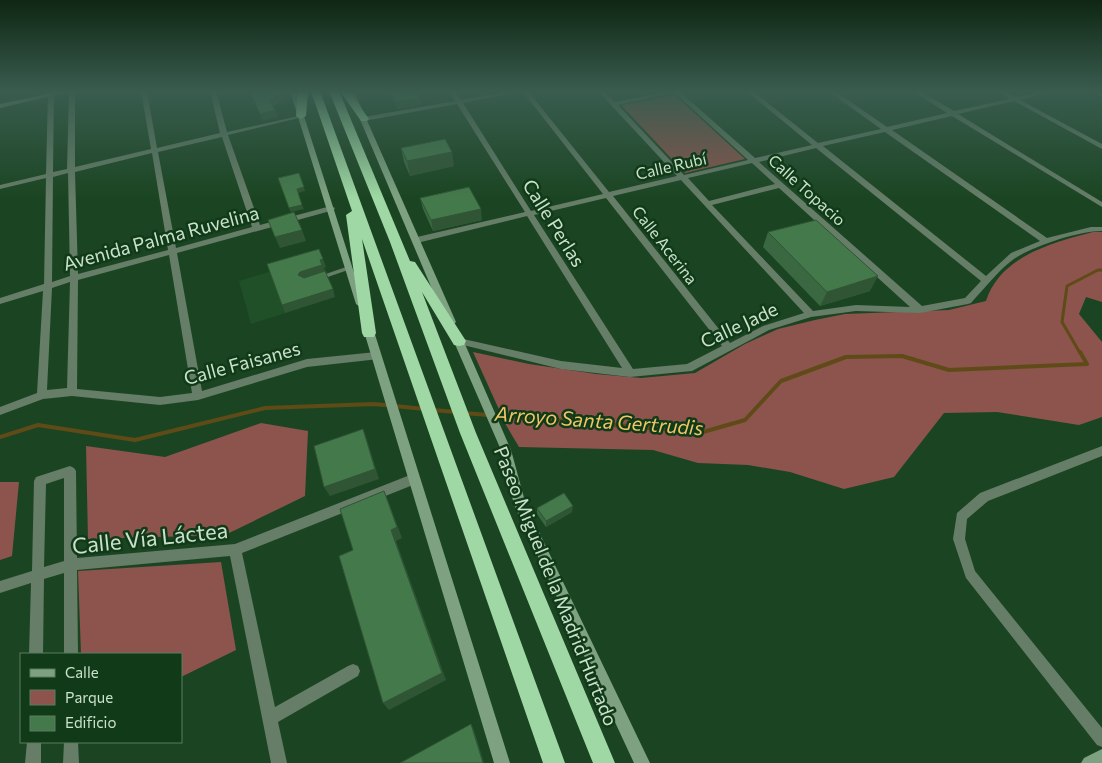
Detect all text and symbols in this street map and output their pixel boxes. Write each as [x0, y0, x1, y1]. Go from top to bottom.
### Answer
street label: Calle Rubí [634, 148, 709, 183]
street label: Calle Topacio [765, 150, 850, 229]
street label: Calle Perlas [518, 175, 590, 271]
street label: Avenida Palma Ruvelina [60, 200, 261, 275]
street label: Calle Acerina [629, 202, 702, 288]
street label: Calle Jade [696, 297, 781, 352]
street label: Calle Faisanes [181, 336, 303, 389]
water label: Arroyo Santa Gertrudis [493, 401, 704, 439]
street label: Paseo Miguel de la Madrid Hurtado [490, 443, 623, 729]
street label: Calle Vía Láctea [71, 516, 229, 559]
legend [20, 653, 182, 743]
text: Calle [65, 663, 99, 681]
text: Parque [65, 688, 113, 706]
text: Edificio [65, 713, 116, 731]

